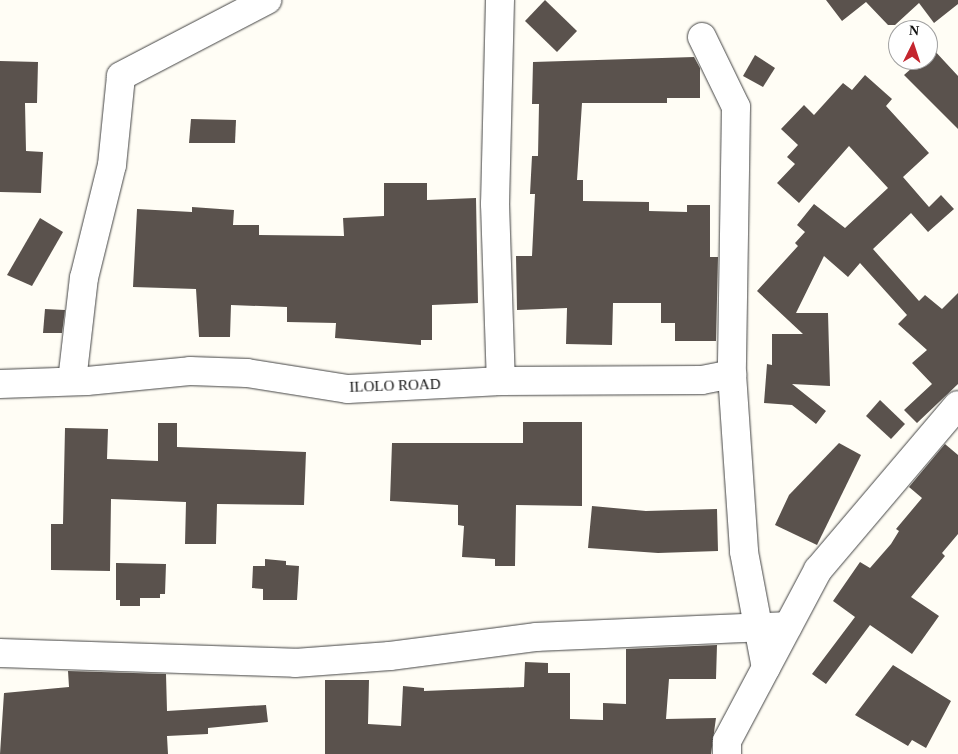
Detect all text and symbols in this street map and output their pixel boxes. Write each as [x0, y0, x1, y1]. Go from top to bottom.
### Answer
north arrow [888, 20, 938, 70]
text: N [908, 23, 920, 38]
street label: ILOLO ROAD [349, 375, 441, 397]

